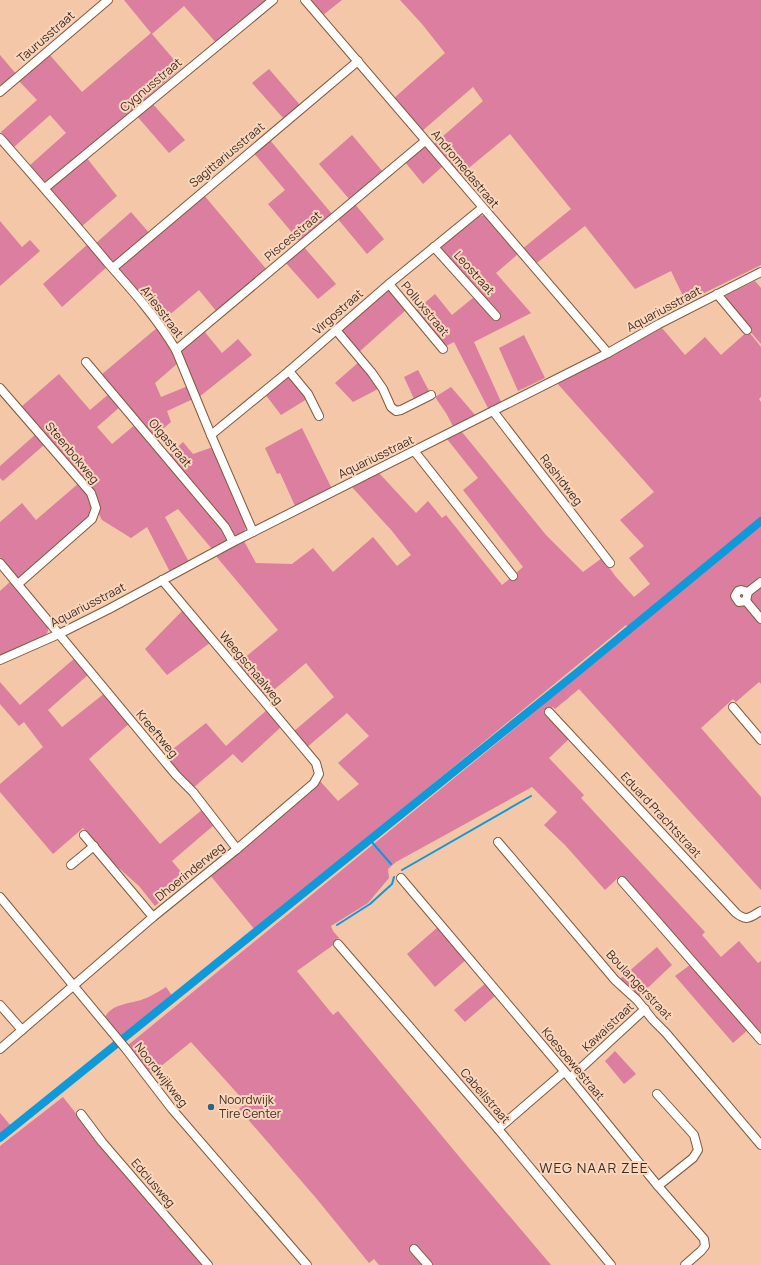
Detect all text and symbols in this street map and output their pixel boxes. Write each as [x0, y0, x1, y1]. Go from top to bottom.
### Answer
street label: Taurusstraat [13, 7, 78, 66]
street label: Cygnusstraat [116, 54, 185, 115]
street label: Sagittariusstraat [185, 118, 268, 191]
street label: Andromedastraat [428, 126, 503, 212]
street label: Piscesstraat [261, 207, 325, 264]
street label: Leostraat [450, 247, 499, 298]
street label: Polluxstraat [397, 278, 453, 340]
street label: Ariesstraat [137, 282, 188, 341]
street label: Aquariusstraat [623, 282, 704, 335]
street label: Virgostraat [309, 285, 367, 338]
street label: Olgastraat [145, 415, 196, 471]
street label: Steenbokweg [41, 418, 103, 487]
street label: Aquariusstraat [335, 431, 417, 482]
street label: Rashidweg [536, 451, 587, 509]
street label: Aquariusstraat [47, 578, 129, 631]
street label: Weegschaalweg [216, 627, 287, 708]
street label: Kreeftweg [132, 706, 182, 761]
street label: Eduard Prachtstraat [617, 768, 706, 861]
street label: Dhoerinderweg [151, 838, 228, 905]
street label: Boulangerstraat [603, 946, 676, 1023]
street label: Kawaistraat [578, 998, 637, 1055]
street label: Koesoewestraat [538, 1024, 609, 1104]
street label: Noordwijkweg [131, 1039, 192, 1111]
street label: Cabellstraat [457, 1064, 514, 1127]
place label: Noordwijk Tire Center [219, 1091, 282, 1122]
marker: Noordwijk Tire Center [206, 1102, 216, 1112]
street label: Edciusweg [127, 1155, 179, 1211]
district label: WEG NAAR ZEE [539, 1158, 649, 1177]

